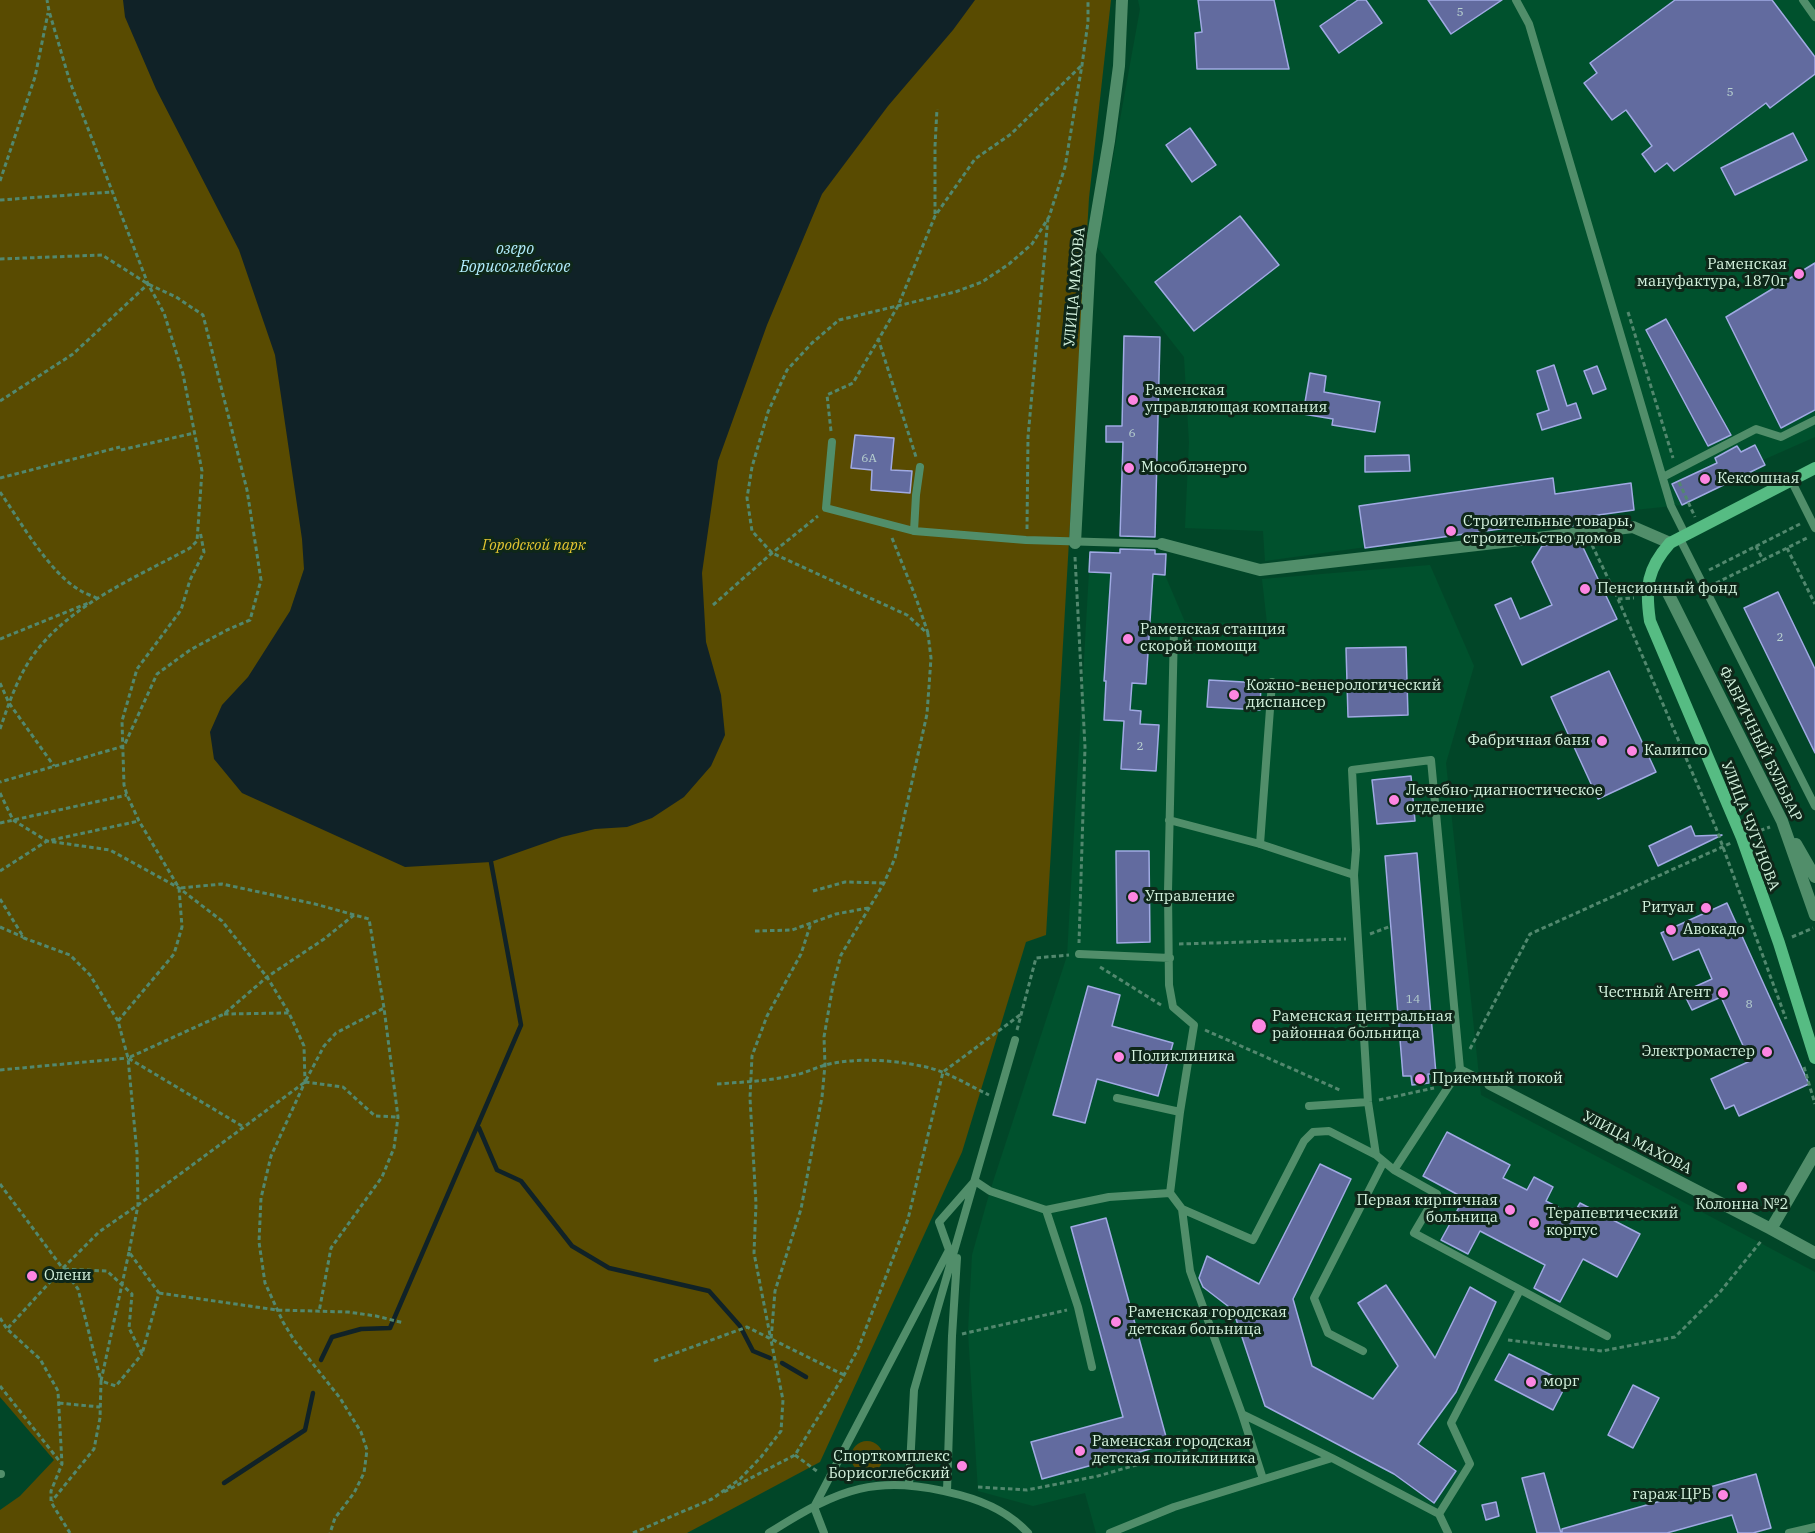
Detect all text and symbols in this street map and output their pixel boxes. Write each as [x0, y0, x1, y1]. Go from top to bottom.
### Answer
house number: 5 [1456, 6, 1464, 20]
house number: 5 [1726, 86, 1734, 100]
street label: УЛИЦА МАХОВА [1061, 226, 1089, 348]
water label: озеро Борисоглебское [460, 239, 570, 277]
place label: Раменская мануфактура, 1870г [1637, 256, 1787, 291]
marker: Раменская мануфактура, 1870г [1792, 267, 1806, 281]
place label: Раменская управляющая компания [1145, 382, 1327, 417]
marker: Раменская управляющая компания [1126, 393, 1140, 407]
house number: 6 [1128, 427, 1136, 441]
house number: 6А [861, 452, 877, 466]
place label: Мособлэнерго [1141, 459, 1247, 477]
marker: Мособлэнерго [1122, 461, 1136, 475]
place label: Кексошная [1717, 470, 1799, 488]
marker: Кексошная [1698, 472, 1712, 486]
place label: Строительные товары, строительство домов [1463, 513, 1633, 548]
marker: Строительные товары, строительство домов [1444, 524, 1458, 538]
park label: Городской парк [482, 537, 586, 555]
place label: Пенсионный фонд [1597, 580, 1737, 598]
marker: Пенсионный фонд [1578, 582, 1592, 596]
place label: Раменская станция скорой помощи [1140, 621, 1286, 656]
house number: 2 [1776, 631, 1784, 645]
marker: Раменская станция скорой помощи [1121, 632, 1135, 646]
street label: ФАБРИЧНЫЙ БУЛЬВАР [1715, 663, 1805, 825]
place label: Кожно-венерологический диспансер [1246, 677, 1441, 712]
marker: Кожно-венерологический диспансер [1227, 688, 1241, 702]
place label: Фабричная баня [1467, 732, 1590, 750]
marker: Фабричная баня [1595, 734, 1609, 748]
house number: 2 [1136, 740, 1144, 754]
place label: Калипсо [1644, 742, 1707, 760]
marker: Калипсо [1625, 744, 1639, 758]
street label: УЛИЦА ЧУГУНОВА [1717, 759, 1783, 893]
place label: Лечебно-диагностическое отделение [1406, 782, 1603, 817]
marker: Лечебно-диагностическое отделение [1387, 793, 1401, 807]
place label: Управление [1145, 888, 1235, 906]
marker: Управление [1126, 890, 1140, 904]
place label: Ритуал [1642, 899, 1694, 917]
marker: Ритуал [1699, 901, 1713, 915]
place label: Авокадо [1683, 921, 1745, 939]
marker: Авокадо [1664, 923, 1678, 937]
place label: Честный Агент [1598, 984, 1711, 1002]
marker: Честный Агент [1716, 986, 1730, 1000]
house number: 14 [1406, 993, 1420, 1007]
house number: 8 [1745, 998, 1753, 1012]
place label: Раменская центральная районная больница [1272, 1008, 1453, 1043]
marker: Раменская центральная районная больница [1250, 1017, 1268, 1035]
place label: Электромастер [1642, 1043, 1755, 1061]
marker: Электромастер [1760, 1045, 1774, 1059]
place label: Поликлиника [1131, 1048, 1235, 1066]
marker: Поликлиника [1112, 1050, 1126, 1064]
place label: Приемный покой [1432, 1070, 1563, 1088]
marker: Приемный покой [1413, 1072, 1427, 1086]
street label: УЛИЦА МАХОВА [1579, 1108, 1695, 1178]
marker: Колонна №2 [1735, 1180, 1749, 1194]
place label: Первая кирпичная больница [1356, 1192, 1498, 1227]
place label: Колонна №2 [1695, 1196, 1789, 1214]
marker: Первая кирпичная больница [1503, 1203, 1517, 1217]
place label: Терапевтический корпус [1546, 1205, 1678, 1240]
marker: Терапевтический корпус [1527, 1216, 1541, 1230]
place label: Олени [44, 1267, 91, 1285]
marker: Олени [25, 1269, 39, 1283]
place label: Раменская городская детская больница [1128, 1304, 1287, 1339]
marker: Раменская городская детская больница [1109, 1315, 1123, 1329]
place label: морг [1543, 1373, 1579, 1391]
marker: морг [1524, 1375, 1538, 1389]
place label: Раменская городская детская поликлиника [1092, 1433, 1256, 1468]
marker: Раменская городская детская поликлиника [1073, 1444, 1087, 1458]
place label: Спорткомплекс Борисоглебский [828, 1448, 950, 1483]
marker: Спорткомплекс Борисоглебский [955, 1459, 969, 1473]
place label: гараж ЦРБ [1632, 1486, 1711, 1504]
marker: гараж ЦРБ [1716, 1488, 1730, 1502]

